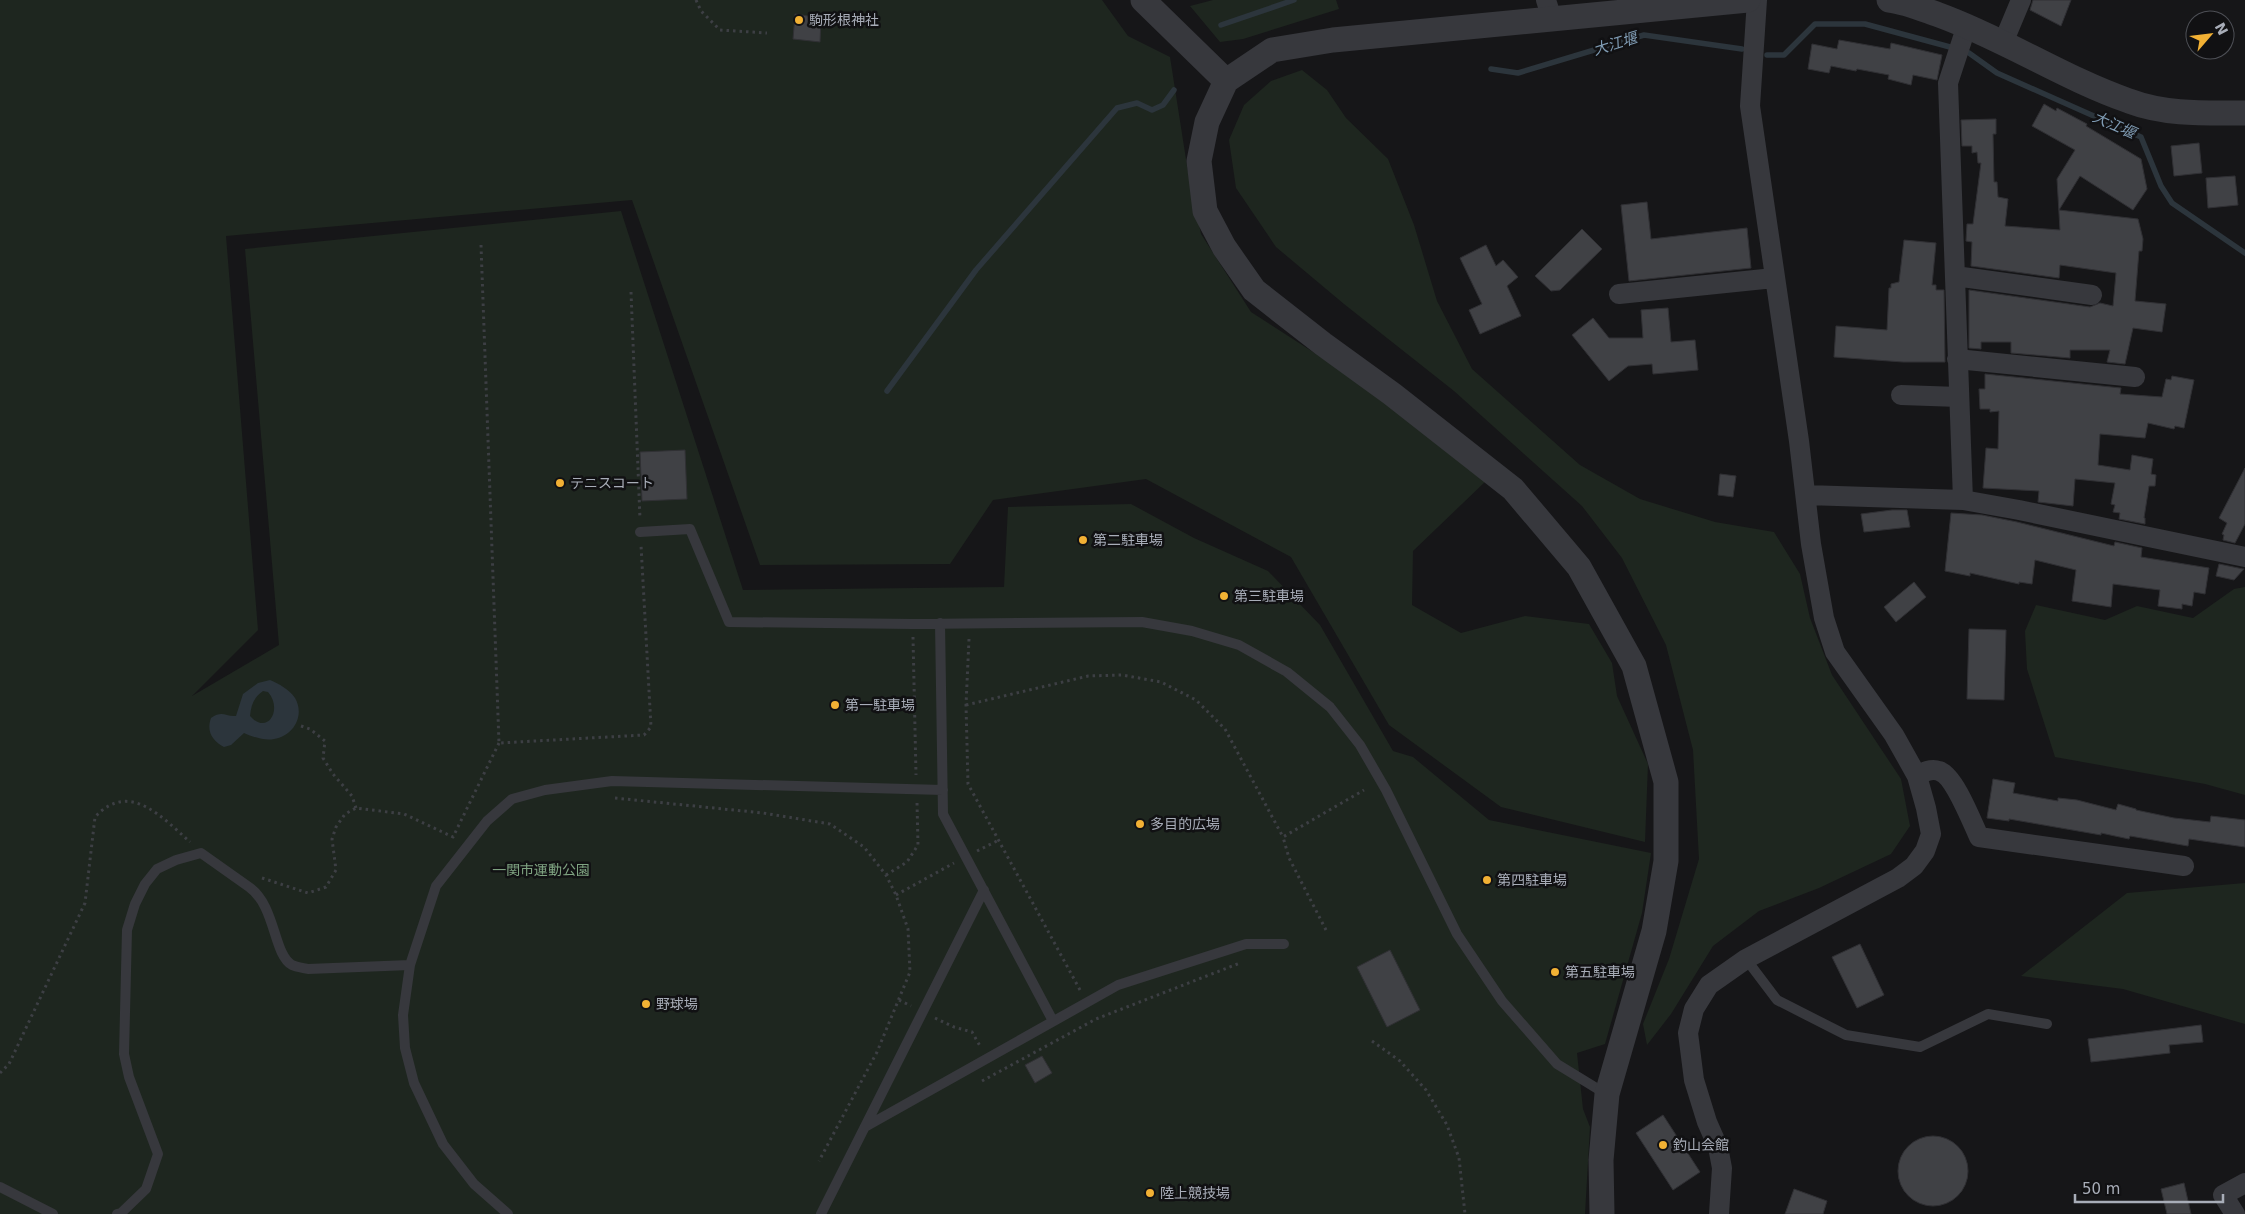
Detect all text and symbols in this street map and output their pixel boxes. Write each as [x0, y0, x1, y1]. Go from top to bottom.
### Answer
north arrow [2185, 10, 2235, 60]
place label: 駒形根神社 [809, 12, 879, 28]
marker: 駒形根神社 [793, 14, 805, 26]
text: N [2212, 20, 2231, 38]
water label: 大江堰 [1591, 28, 1642, 59]
water label: 大江堰 [2090, 108, 2141, 144]
place label: テニスコート [570, 475, 654, 491]
marker: テニスコート [554, 477, 566, 489]
place label: 第二駐車場 [1093, 532, 1163, 548]
marker: 第二駐車場 [1077, 534, 1089, 546]
place label: 第三駐車場 [1234, 588, 1304, 604]
marker: 第三駐車場 [1218, 590, 1230, 602]
place label: 第一駐車場 [845, 697, 915, 713]
marker: 第一駐車場 [829, 699, 841, 711]
place label: 多目的広場 [1150, 816, 1220, 832]
marker: 多目的広場 [1134, 818, 1146, 830]
park label: 一関市運動公園 [492, 862, 590, 878]
place label: 第四駐車場 [1497, 872, 1567, 888]
marker: 第四駐車場 [1481, 874, 1493, 886]
place label: 第五駐車場 [1565, 964, 1635, 980]
marker: 第五駐車場 [1549, 966, 1561, 978]
place label: 野球場 [656, 996, 698, 1012]
marker: 野球場 [640, 998, 652, 1010]
place label: 釣山会館 [1673, 1137, 1729, 1153]
marker: 釣山会館 [1657, 1139, 1669, 1151]
scale bar [2075, 1172, 2222, 1204]
text: 50 m [2082, 1180, 2120, 1198]
place label: 陸上競技場 [1160, 1185, 1230, 1201]
marker: 陸上競技場 [1144, 1187, 1156, 1199]

